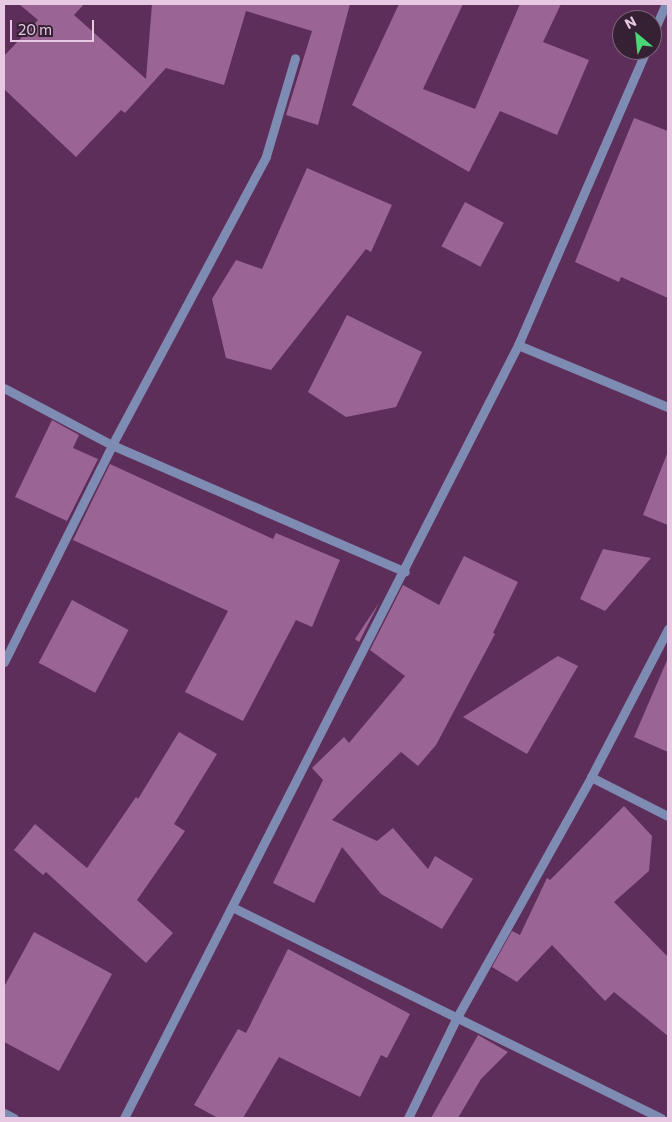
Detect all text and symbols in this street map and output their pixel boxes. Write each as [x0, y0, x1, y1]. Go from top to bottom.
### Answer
scale bar [12, 10, 96, 42]
north arrow [612, 10, 662, 60]
text: N [622, 12, 639, 32]
text: 20 m [18, 20, 52, 38]

